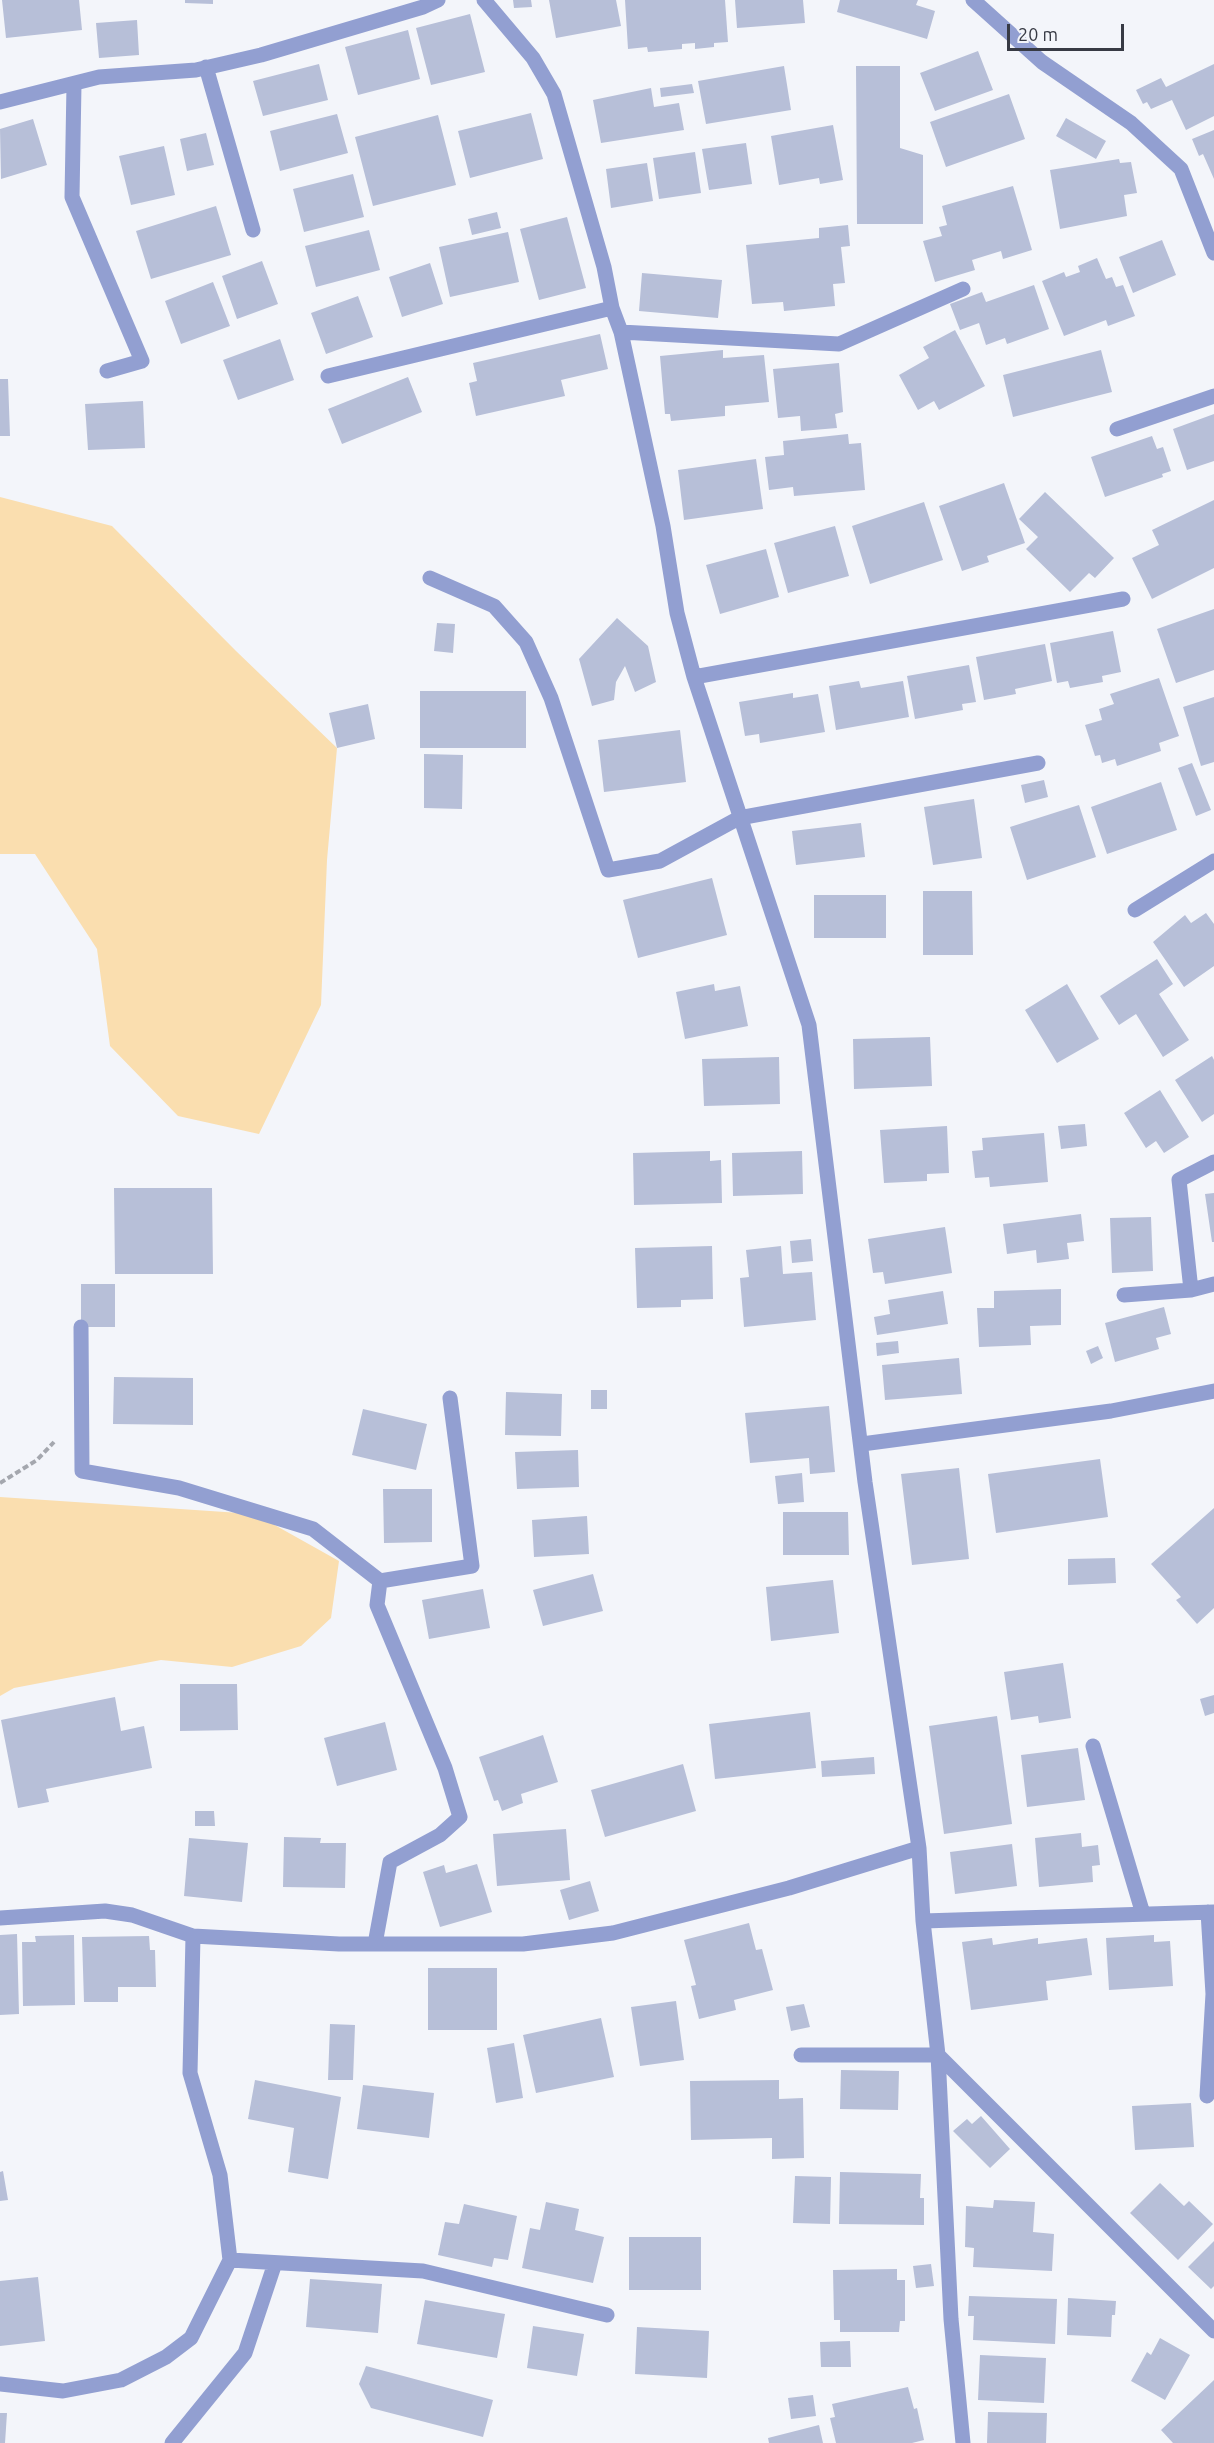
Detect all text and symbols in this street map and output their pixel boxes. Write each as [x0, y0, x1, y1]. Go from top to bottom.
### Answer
scale bar [1010, 12, 1127, 50]
text: 20 m [1018, 24, 1058, 44]

